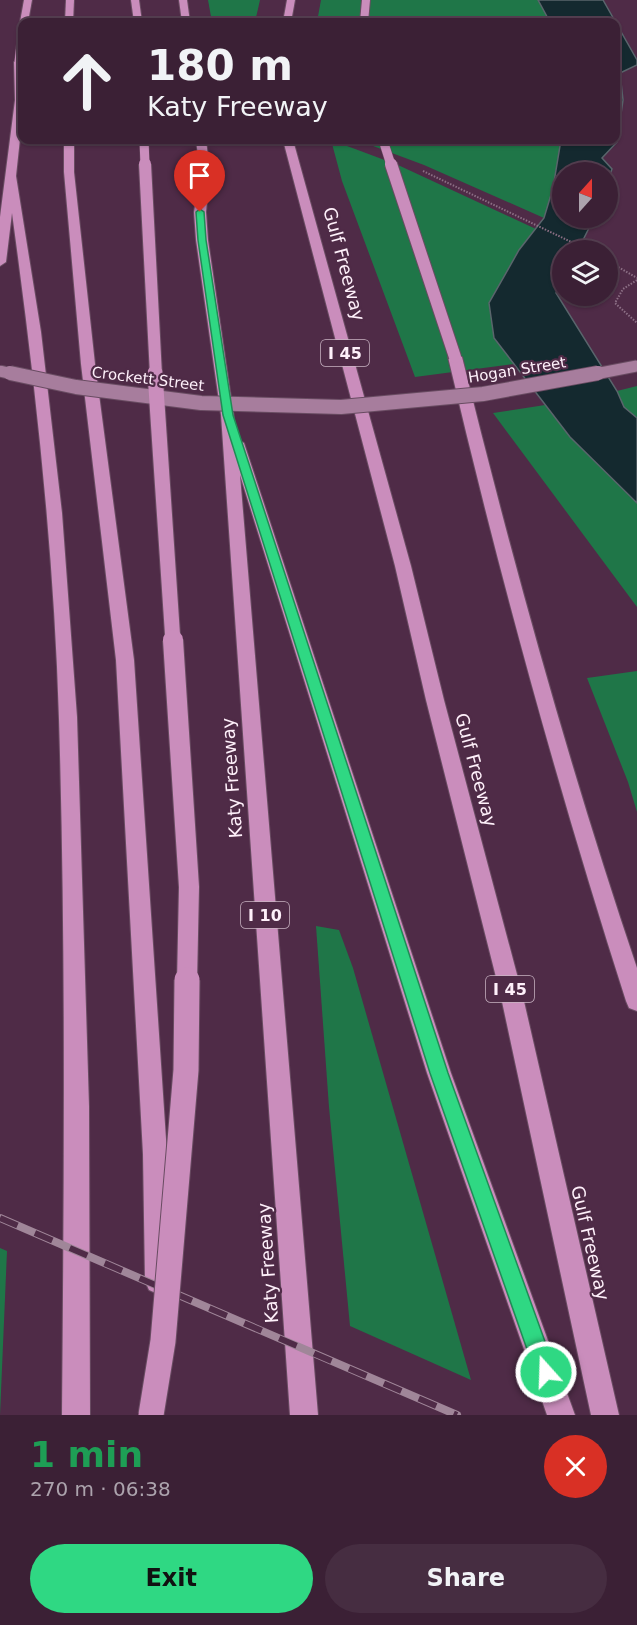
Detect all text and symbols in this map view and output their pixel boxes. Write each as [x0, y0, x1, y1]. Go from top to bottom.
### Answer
text: 180 m [147, 41, 293, 90]
icon: ahead [48, 42, 126, 120]
text: Katy Freeway [147, 91, 328, 122]
pin [174, 150, 225, 212]
icon: arrive [183, 159, 216, 192]
north arrow [552, 162, 618, 228]
map controls [552, 162, 618, 306]
street label: Gulf Freeway [319, 205, 370, 323]
button: layers [552, 240, 618, 306]
road number: I 45 [321, 340, 369, 366]
street label: Hogan Street [467, 353, 567, 387]
street label: Crockett Street [91, 363, 205, 395]
street label: Gulf Freeway [451, 711, 502, 829]
street label: Katy Freeway [217, 717, 246, 839]
road number: I 10 [241, 902, 289, 928]
road number: I 45 [486, 976, 534, 1002]
street label: Gulf Freeway [567, 1184, 614, 1303]
street label: Katy Freeway [253, 1202, 282, 1324]
position arrow [514, 1340, 578, 1404]
text: 1 min [30, 1434, 143, 1475]
button: close [544, 1435, 607, 1498]
text: 270 m · 06:38 [30, 1477, 171, 1501]
button: Exit [30, 1544, 313, 1613]
button: Share [325, 1544, 607, 1613]

